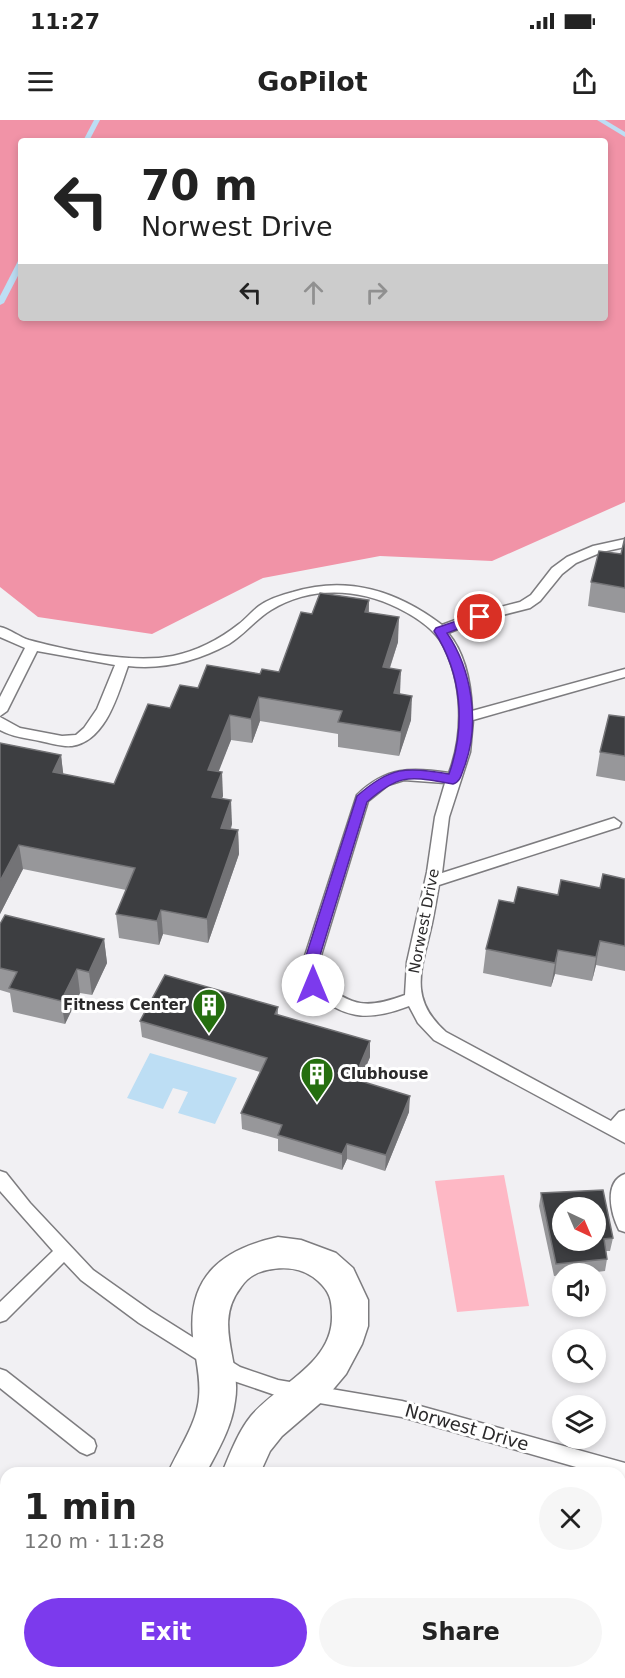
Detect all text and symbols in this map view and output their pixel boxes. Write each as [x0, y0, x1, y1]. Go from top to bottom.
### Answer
text: 11:27 [30, 9, 100, 34]
icon: menu [24, 65, 57, 98]
icon: share [568, 65, 601, 98]
text: GoPilot [257, 66, 368, 97]
text: 70 m [141, 161, 258, 210]
icon: left [42, 162, 120, 240]
text: Norwest Drive [141, 211, 333, 242]
icon: left [234, 276, 267, 309]
icon: ahead [297, 276, 330, 309]
icon: right [360, 276, 393, 309]
pin [454, 591, 505, 642]
icon: arrive [463, 600, 496, 633]
street label: Norwest Drive [405, 867, 443, 975]
position arrow [281, 953, 345, 1017]
building icon: Fitness Center [191, 987, 227, 1034]
place label: Fitness Center [63, 996, 187, 1014]
building icon: Clubhouse [299, 1056, 335, 1103]
place label: Clubhouse [340, 1065, 428, 1083]
north arrow [552, 1197, 606, 1251]
map controls [552, 1197, 606, 1449]
button: sound [552, 1263, 606, 1317]
button: search [552, 1329, 606, 1383]
button: layers [552, 1395, 606, 1449]
street label: Norwest Drive [403, 1399, 531, 1455]
text: 1 min [24, 1486, 137, 1527]
button: close [539, 1487, 602, 1550]
text: 120 m · 11:28 [24, 1529, 165, 1553]
button: Exit [24, 1598, 307, 1667]
button: Share [319, 1598, 602, 1667]

